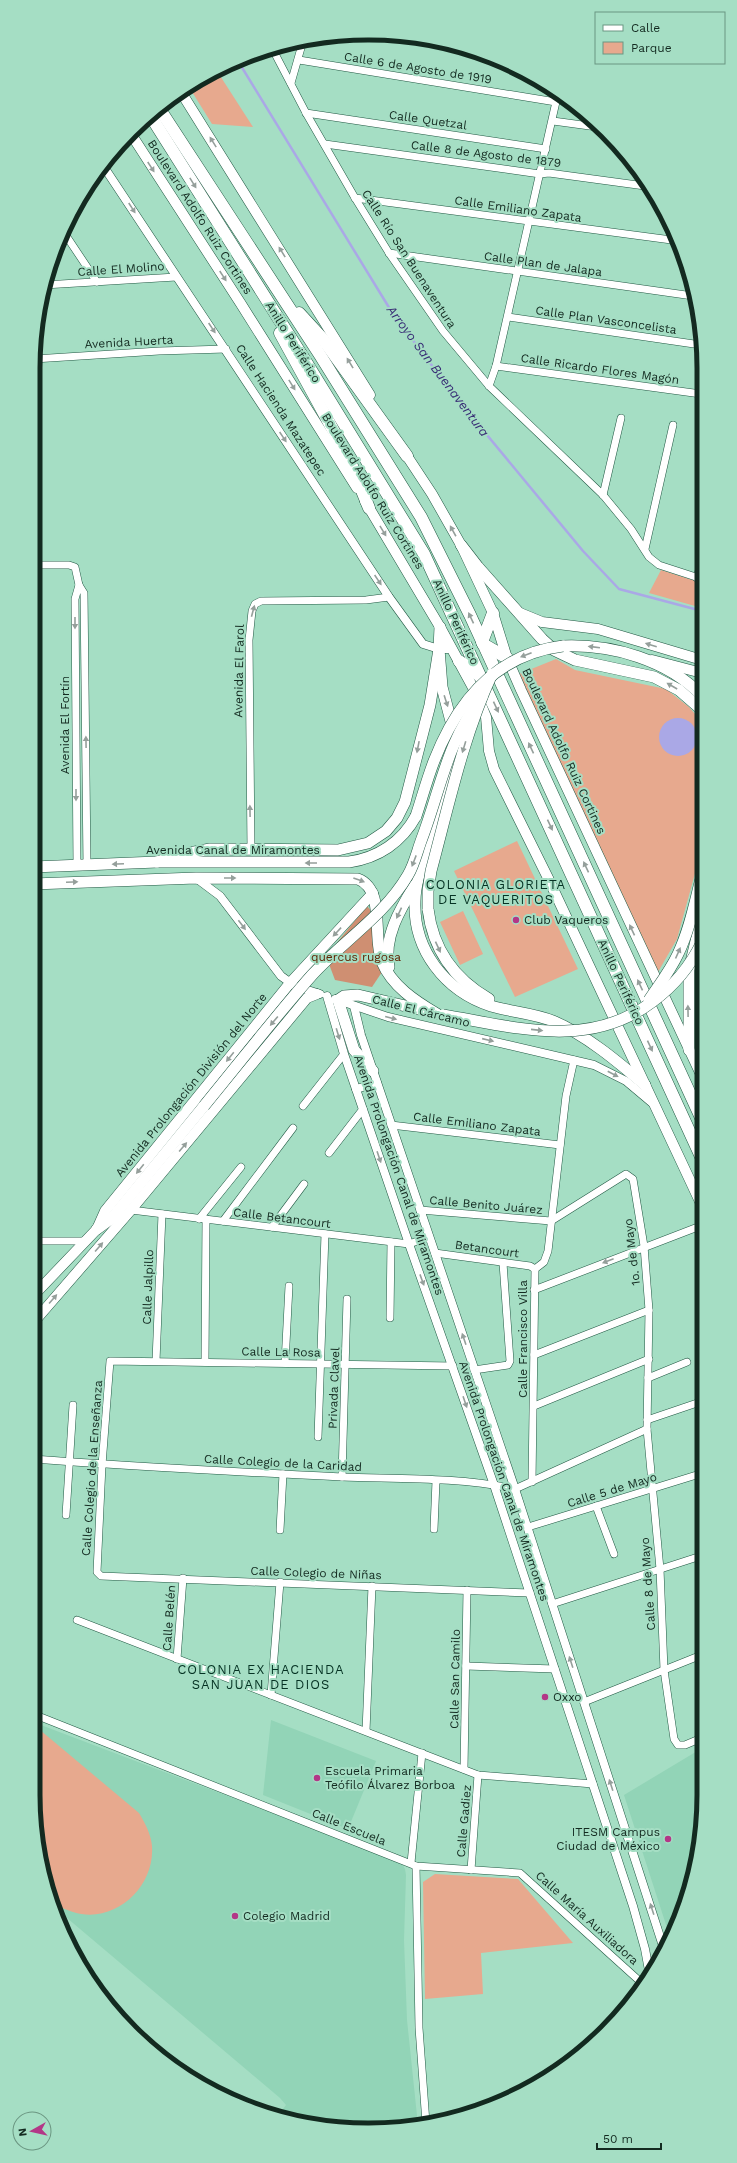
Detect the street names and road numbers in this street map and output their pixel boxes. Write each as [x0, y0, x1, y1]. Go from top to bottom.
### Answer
street label: Calle 6 de Agosto de 1919 [343, 49, 493, 87]
street label: Calle Quetzal [388, 108, 468, 132]
street label: Boulevard Adolfo Ruiz Cortines [145, 137, 255, 297]
street label: Calle 8 de Agosto de 1879 [410, 138, 562, 170]
street label: Calle Río San Buenaventura [359, 187, 459, 331]
street label: Calle Emiliano Zapata [454, 193, 583, 225]
street label: Calle Plan de Jalapa [483, 249, 603, 279]
street label: Calle El Molino [77, 259, 165, 279]
street label: Anillo Periférico [262, 299, 324, 385]
street label: Calle Plan Vasconcelista [534, 303, 678, 337]
street label: Avenida Huerta [84, 333, 174, 351]
street label: Calle Hacienda Mazatepec [233, 341, 329, 479]
street label: Calle Ricardo Flores Magón [520, 351, 680, 387]
street label: Boulevard Adolfo Ruiz Cortines [319, 410, 427, 572]
street label: Anillo Periférico [430, 577, 482, 667]
street label: Avenida El Farol [231, 624, 247, 718]
street label: Boulevard Adolfo Ruiz Cortines [519, 666, 609, 836]
street label: Avenida El Fortín [58, 676, 72, 774]
street label: Avenida Canal de Miramontes [146, 843, 320, 857]
street label: Anillo Periférico [595, 937, 647, 1027]
street label: Avenida Prolongación División del Norte [112, 990, 270, 1180]
street label: Calle El Cárcamo [371, 992, 471, 1030]
street label: Avenida Prolongación Canal de Miramontes [351, 1053, 447, 1297]
street label: Calle Emiliano Zapata [412, 1109, 542, 1139]
street label: Calle Benito Juárez [429, 1193, 543, 1217]
street label: Calle Betancourt [232, 1205, 332, 1231]
street label: 1o. de Mayo [621, 1218, 643, 1286]
street label: Betancourt [454, 1238, 520, 1260]
street label: Calle Jalpillo [140, 1249, 156, 1325]
street label: Calle Francisco Villa [516, 1280, 530, 1398]
street label: Calle La Rosa [241, 1344, 321, 1360]
street label: Privada Clavel [326, 1347, 342, 1429]
street label: Avenida Prolongación Canal de Miramontes [456, 1359, 552, 1603]
street label: Calle Colegio de la Enseñanza [79, 1379, 105, 1556]
street label: Calle Colegio de la Caridad [204, 1452, 362, 1474]
street label: Calle 5 de Mayo [565, 1470, 659, 1510]
street label: Calle 8 de Mayo [638, 1537, 658, 1631]
street label: Calle Colegio de Niñas [250, 1564, 382, 1582]
street label: Calle Belén [160, 1585, 178, 1651]
street label: Calle San Camilo [447, 1629, 463, 1729]
street label: Calle Gadiez [454, 1784, 474, 1858]
street label: Calle Escuela [310, 1806, 388, 1848]
street label: Calle María Auxiliadora [533, 1868, 641, 1968]

